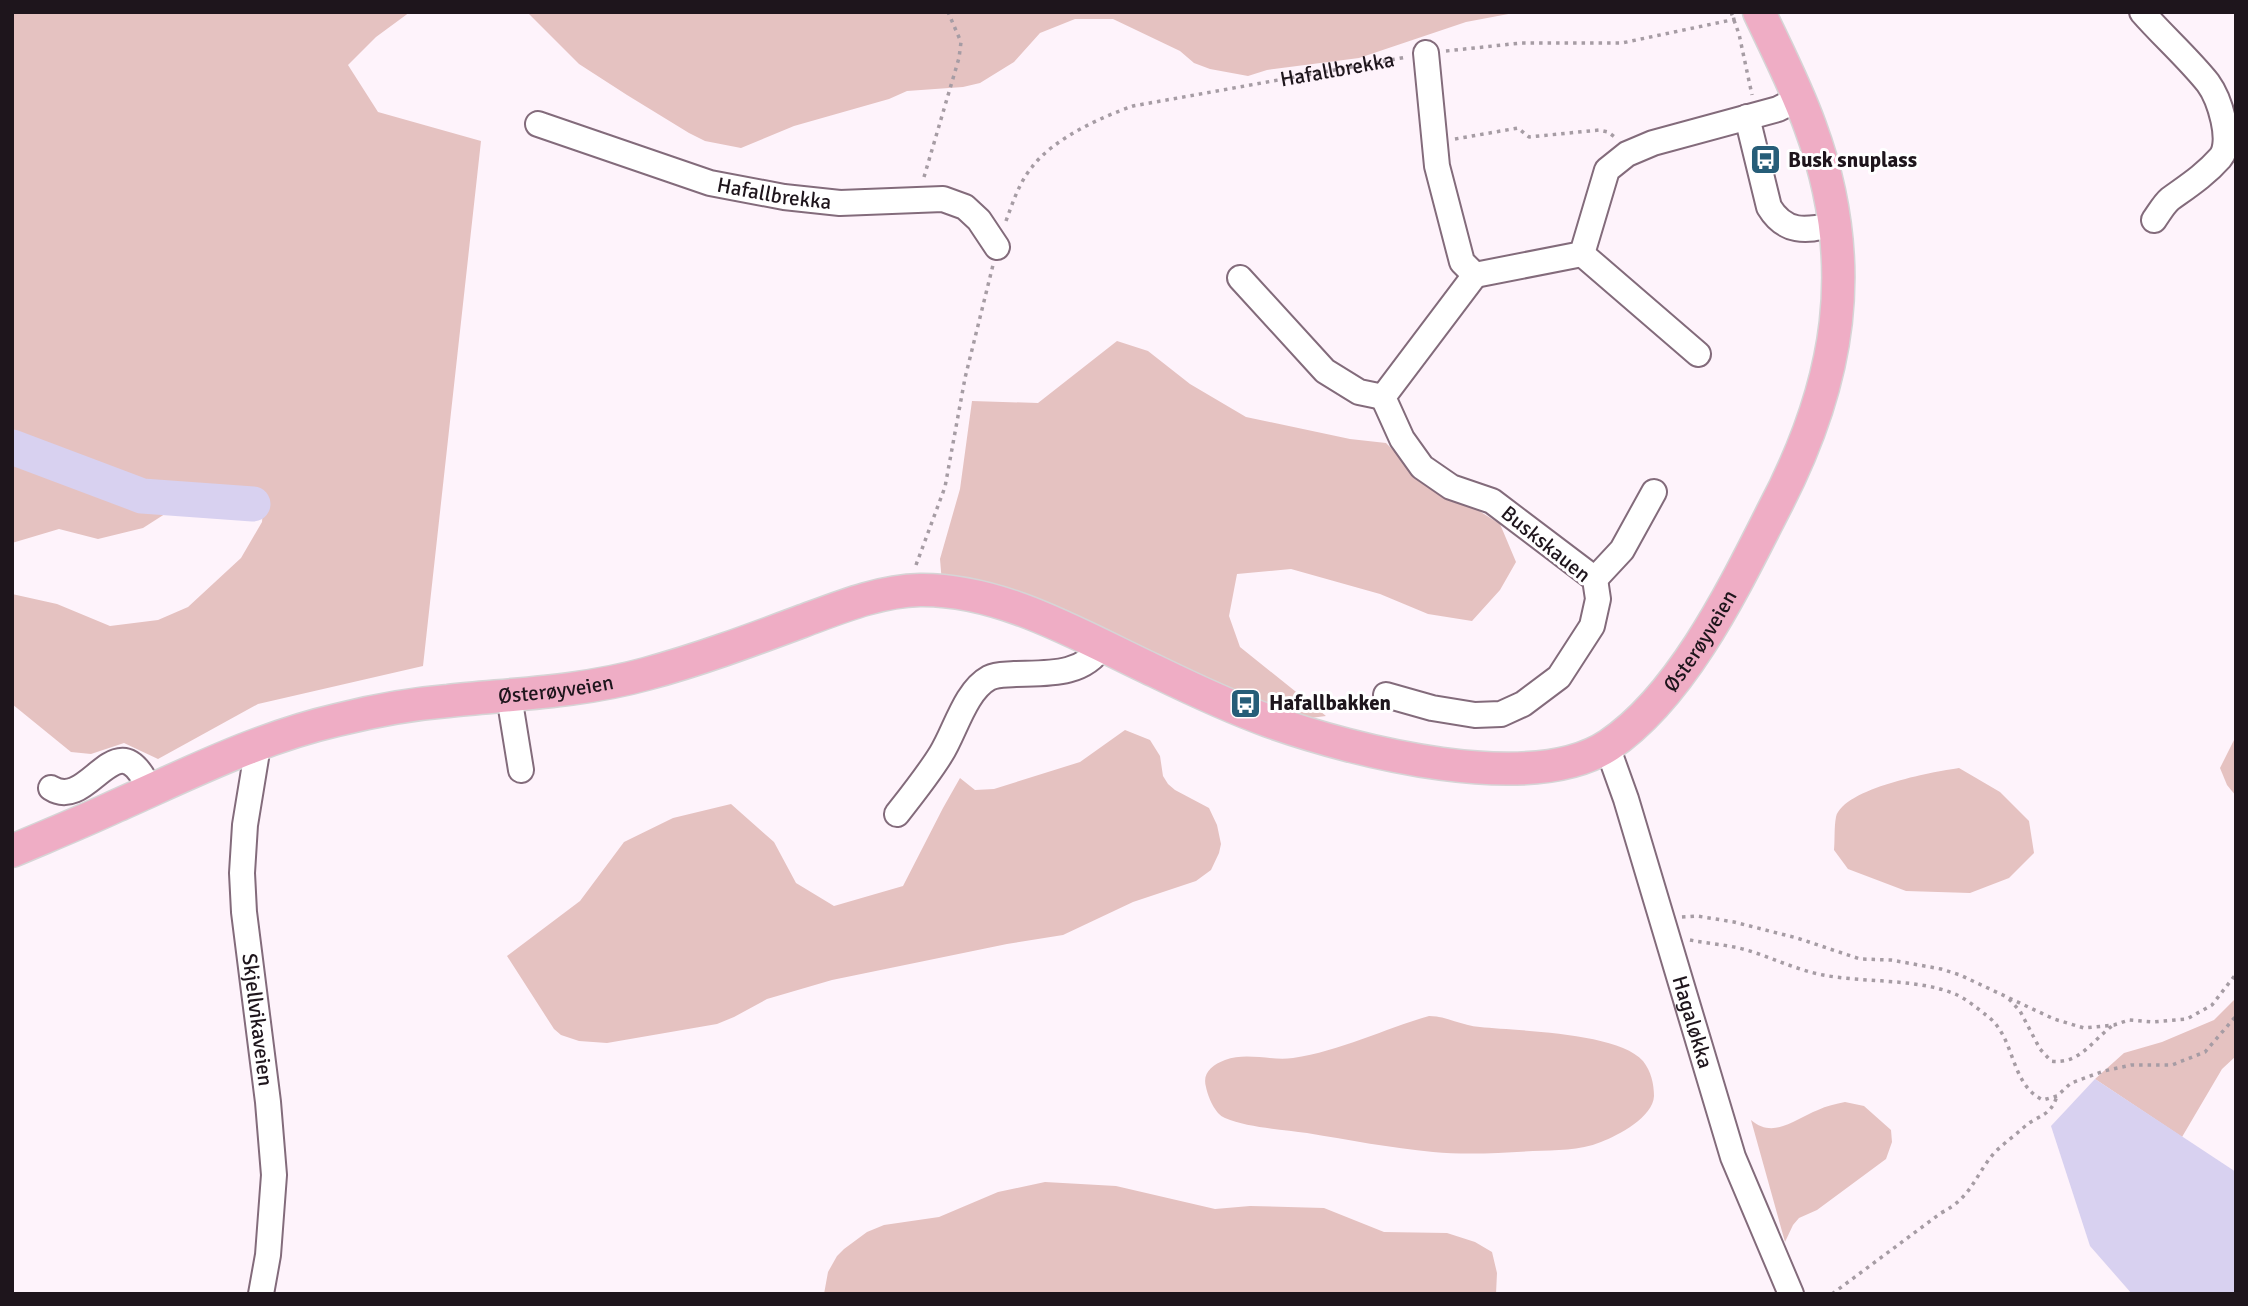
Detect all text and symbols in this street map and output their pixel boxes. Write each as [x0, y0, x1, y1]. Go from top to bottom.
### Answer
street label: Hafallbrekka [1278, 47, 1396, 92]
bus stop icon: Busk snuplass [1748, 143, 1782, 177]
place label: Busk snuplass [1788, 147, 1917, 173]
street label: Hafallbrekka [715, 172, 833, 215]
street label: Buskskauen [1496, 500, 1596, 588]
street label: Østerøyveien [1658, 585, 1743, 697]
street label: Østerøyveien [497, 669, 616, 709]
bus stop icon: Hafallbakken [1229, 686, 1263, 720]
place label: Hafallbakken [1269, 690, 1391, 716]
street label: Skjellvikaveien [236, 952, 279, 1088]
street label: Hagaløkka [1667, 973, 1719, 1071]

